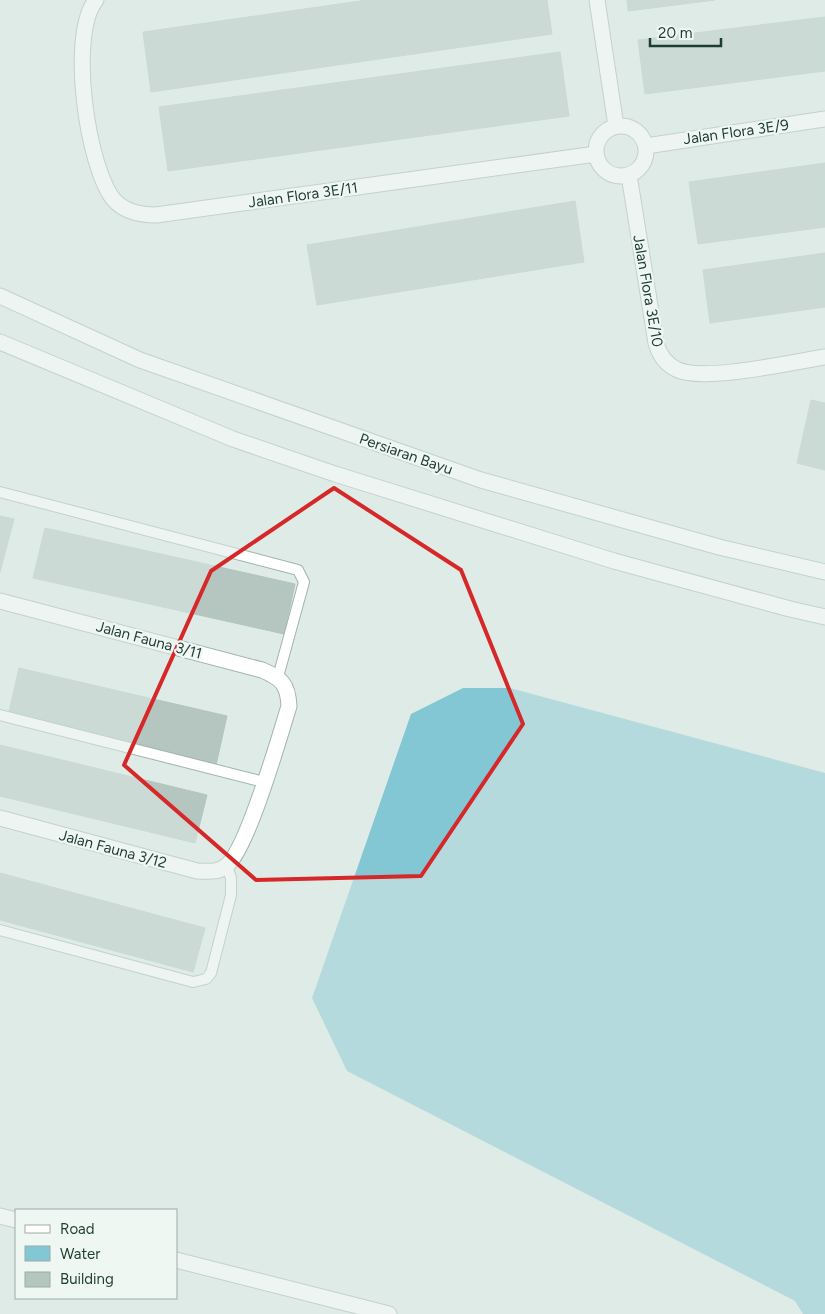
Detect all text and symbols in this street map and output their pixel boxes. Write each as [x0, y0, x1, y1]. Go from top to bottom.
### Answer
scale bar [650, 15, 721, 47]
text: 20 m [658, 24, 692, 42]
street label: Jalan Flora 3E/9 [682, 116, 790, 148]
street label: Jalan Flora 3E/11 [247, 178, 359, 212]
street label: Jalan Flora 3E/10 [629, 233, 667, 349]
street label: Persiaran Bayu [357, 430, 455, 478]
street label: Jalan Fauna 3/11 [94, 617, 204, 663]
street label: Jalan Fauna 3/12 [57, 826, 169, 872]
legend [15, 1209, 178, 1299]
text: Road [60, 1220, 95, 1238]
text: Water [60, 1245, 100, 1263]
text: Building [60, 1270, 114, 1288]

